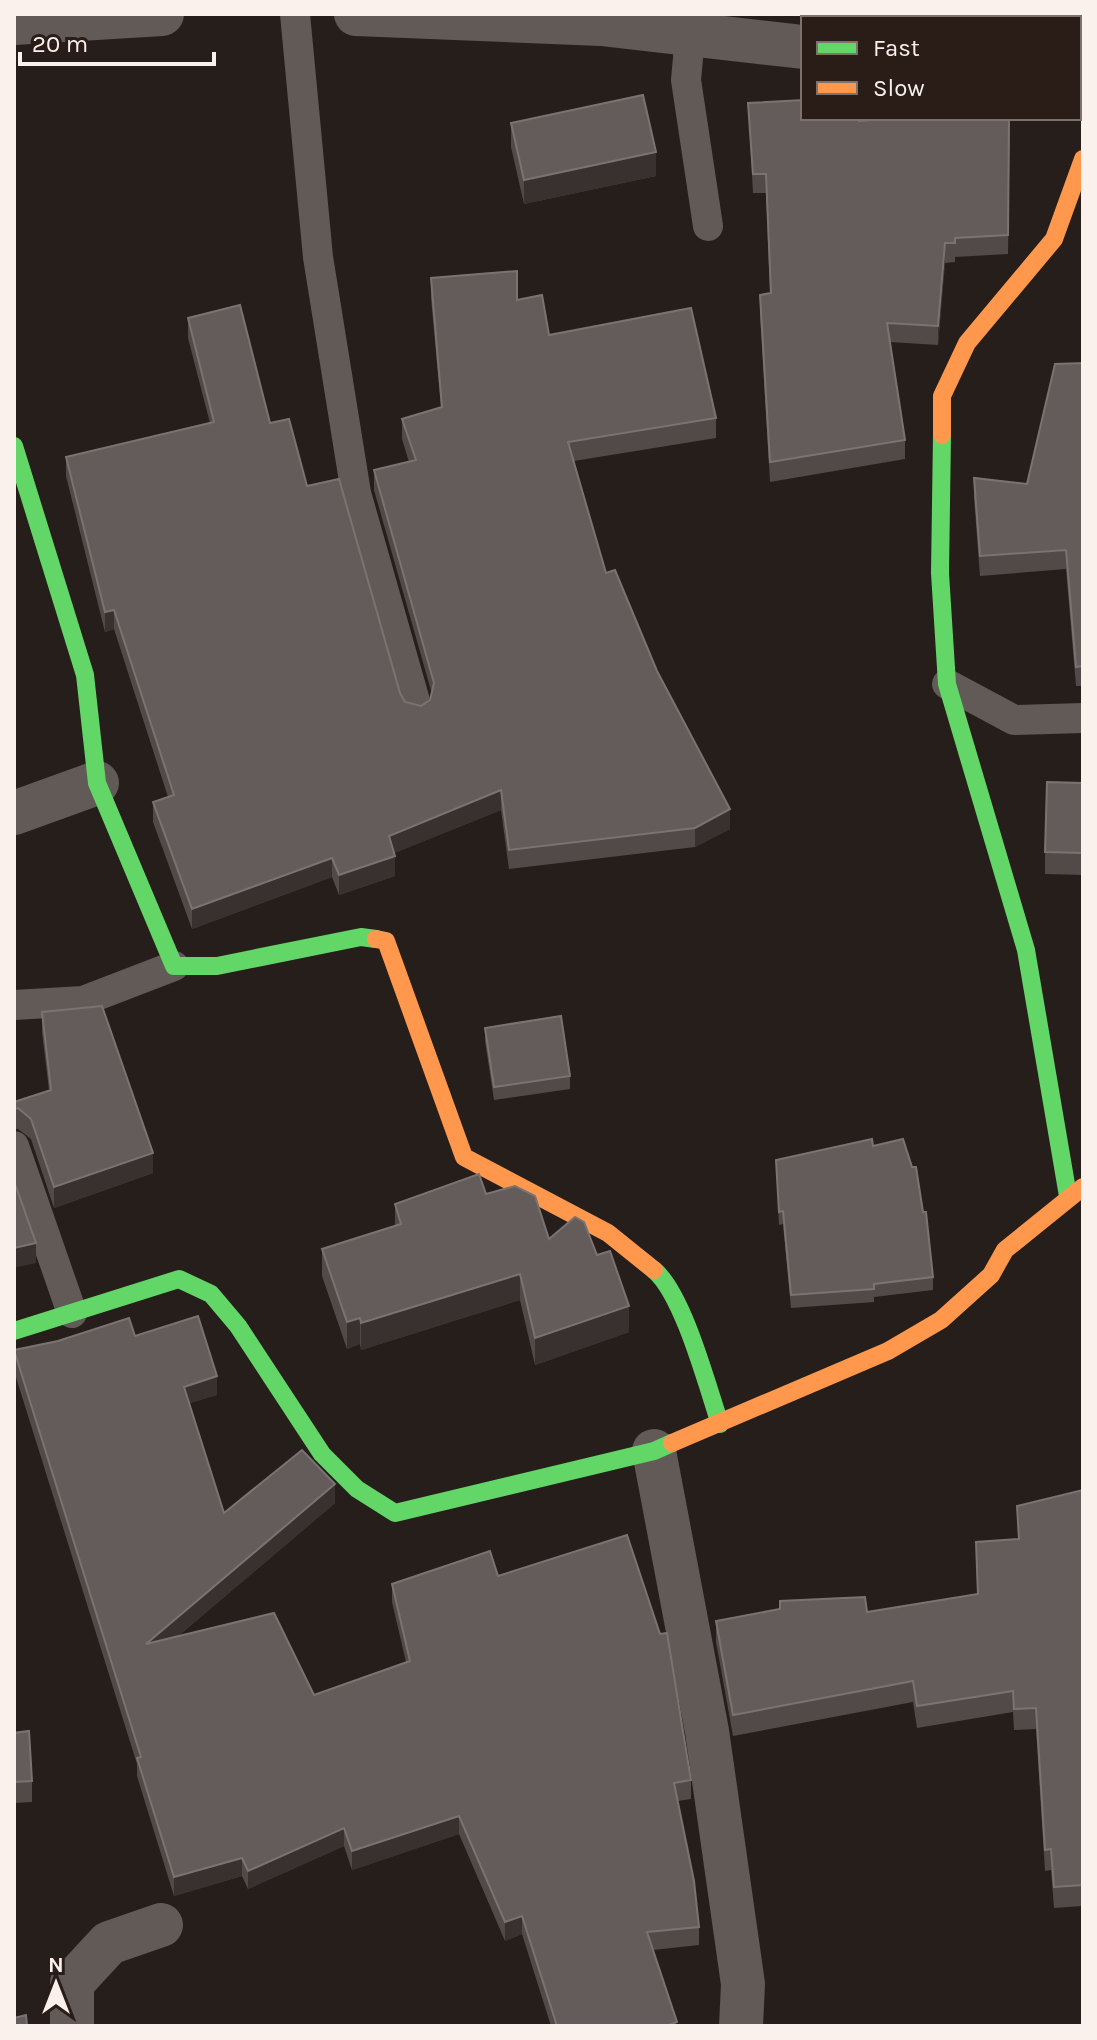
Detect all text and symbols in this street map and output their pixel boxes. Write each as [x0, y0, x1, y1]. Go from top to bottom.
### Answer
scale bar [20, 16, 214, 66]
legend [801, 16, 1081, 120]
text: 20 m [32, 30, 88, 58]
text: Fast [873, 34, 920, 62]
text: Slow [873, 74, 925, 102]
north arrow [16, 1944, 96, 2024]
text: N [48, 1952, 64, 1978]

